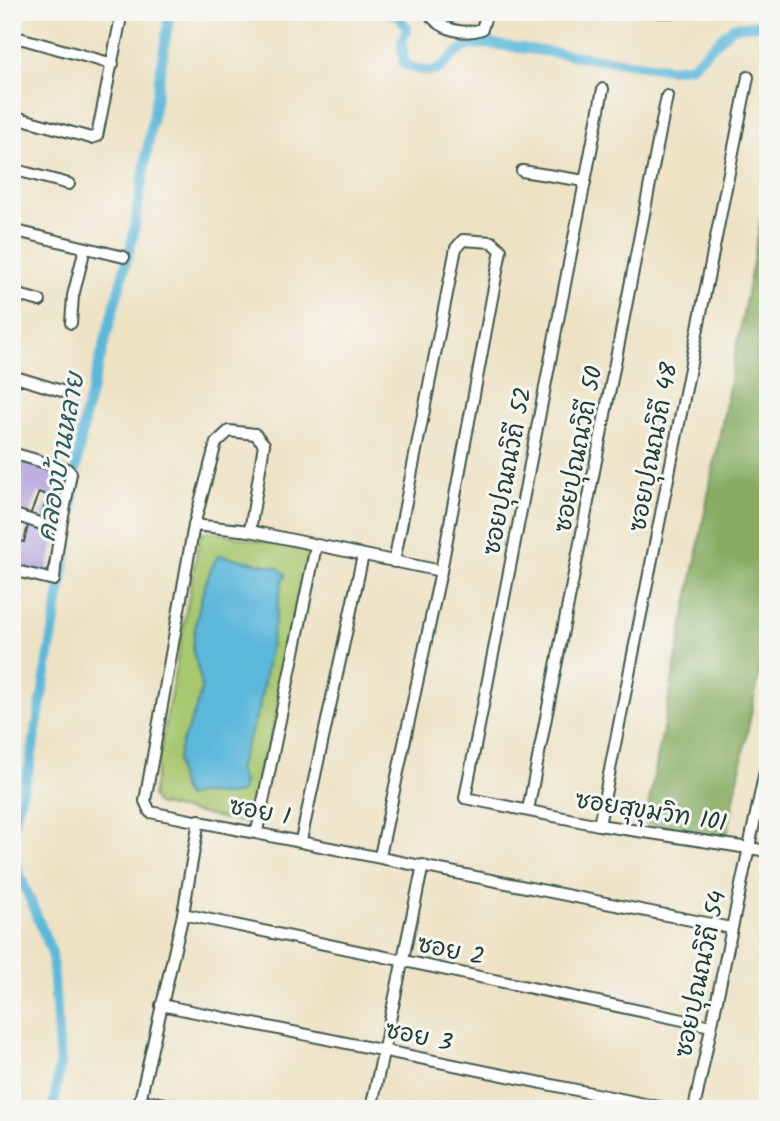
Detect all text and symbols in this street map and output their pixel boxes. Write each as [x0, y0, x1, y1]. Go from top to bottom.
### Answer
street label: ซอยปุณณวิถี 48 [619, 359, 690, 535]
street label: ซอยปุณณวิถี 50 [544, 363, 615, 536]
water label: คลองบ้านหลาย [26, 367, 98, 545]
street label: ซอยปุณณวิถี 52 [473, 384, 544, 559]
street label: ซอยสุขุมวิท 101 [572, 781, 730, 844]
street label: ซอย 1 [226, 787, 294, 838]
street label: ซอยปุณณวิถี 54 [665, 887, 738, 1062]
street label: ซอย 2 [413, 925, 488, 978]
street label: ซอย 3 [381, 1011, 456, 1064]

